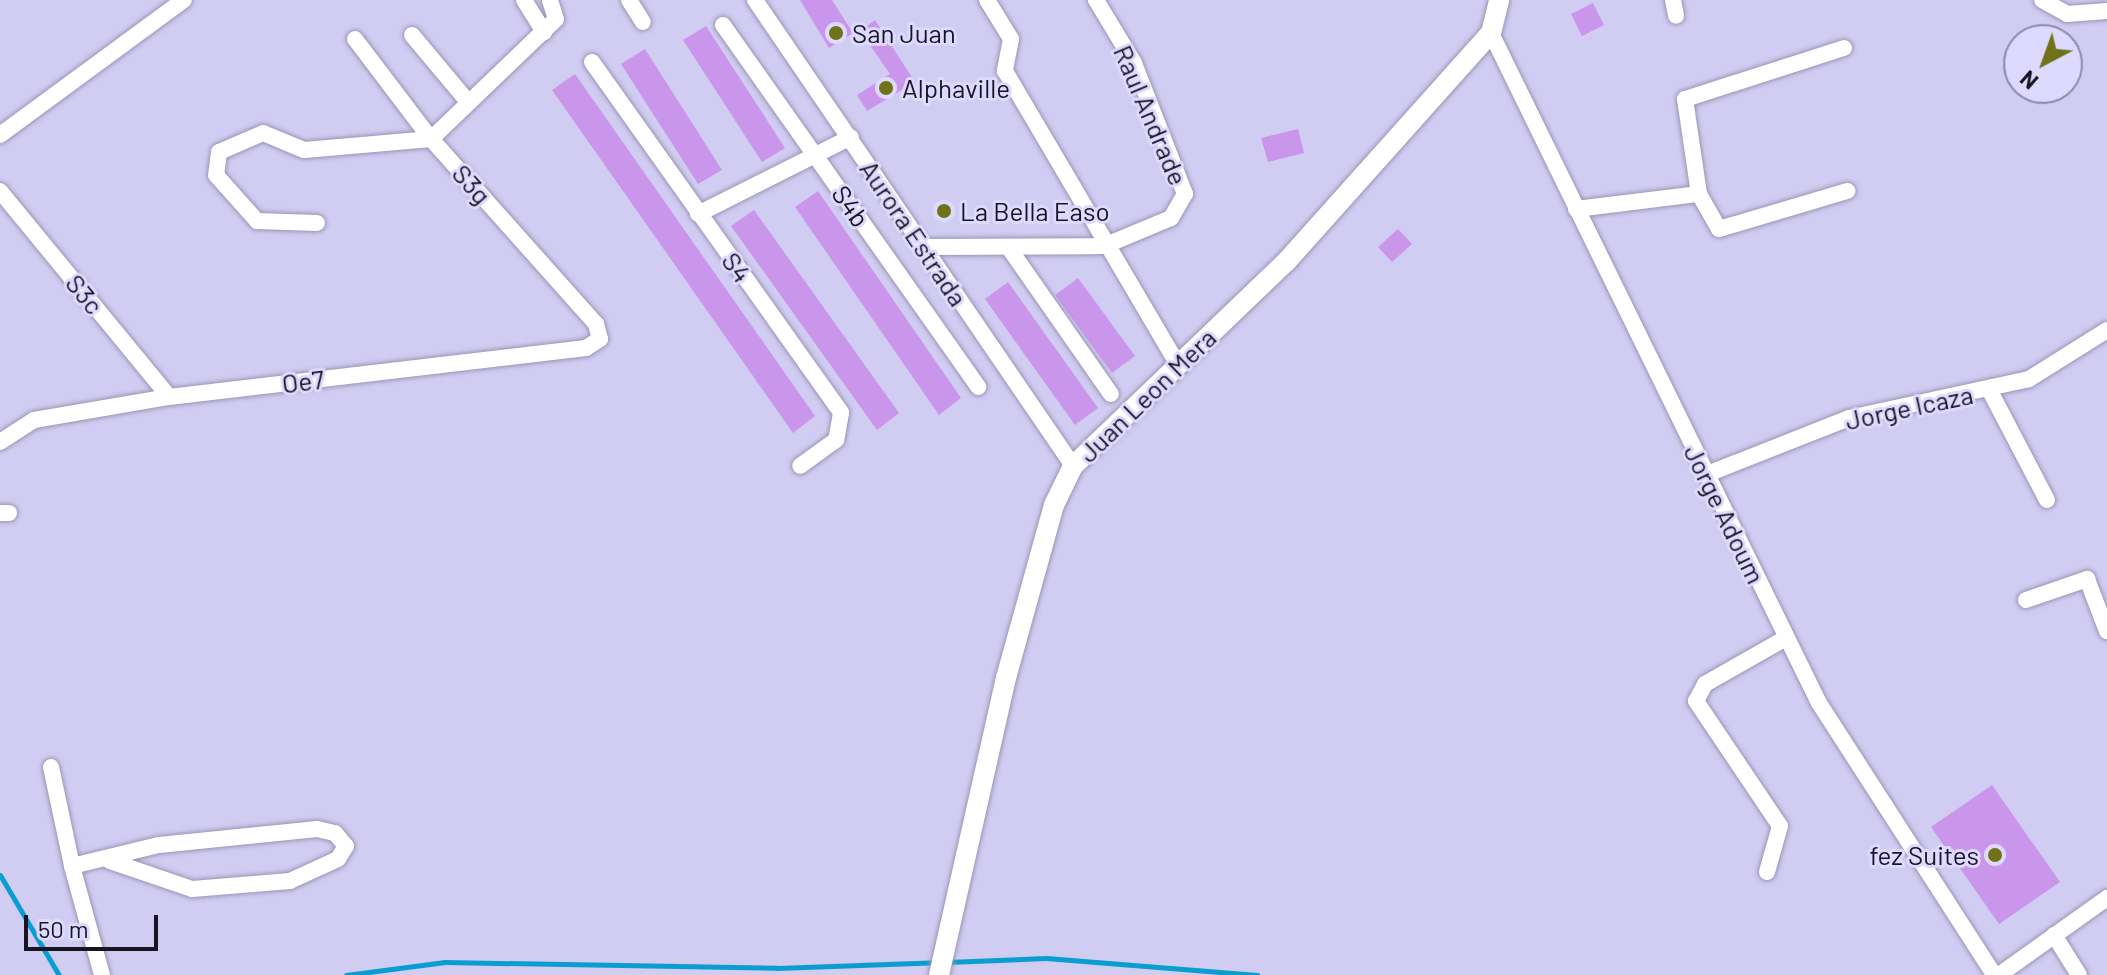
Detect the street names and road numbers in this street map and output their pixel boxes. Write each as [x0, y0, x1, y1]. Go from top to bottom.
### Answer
street label: Raul Andrade [1108, 40, 1194, 190]
street label: Aurora Estrada [854, 154, 974, 312]
street label: S3g [446, 158, 498, 210]
street label: S4b [826, 179, 876, 233]
street label: S4 [716, 246, 758, 288]
street label: S3c [60, 268, 110, 320]
street label: Juan Leon Mera [1072, 322, 1222, 468]
street label: Oe7 [280, 363, 326, 399]
street label: Jorge Icaza [1842, 378, 1976, 436]
street label: Jorge Adoum [1678, 440, 1772, 588]

